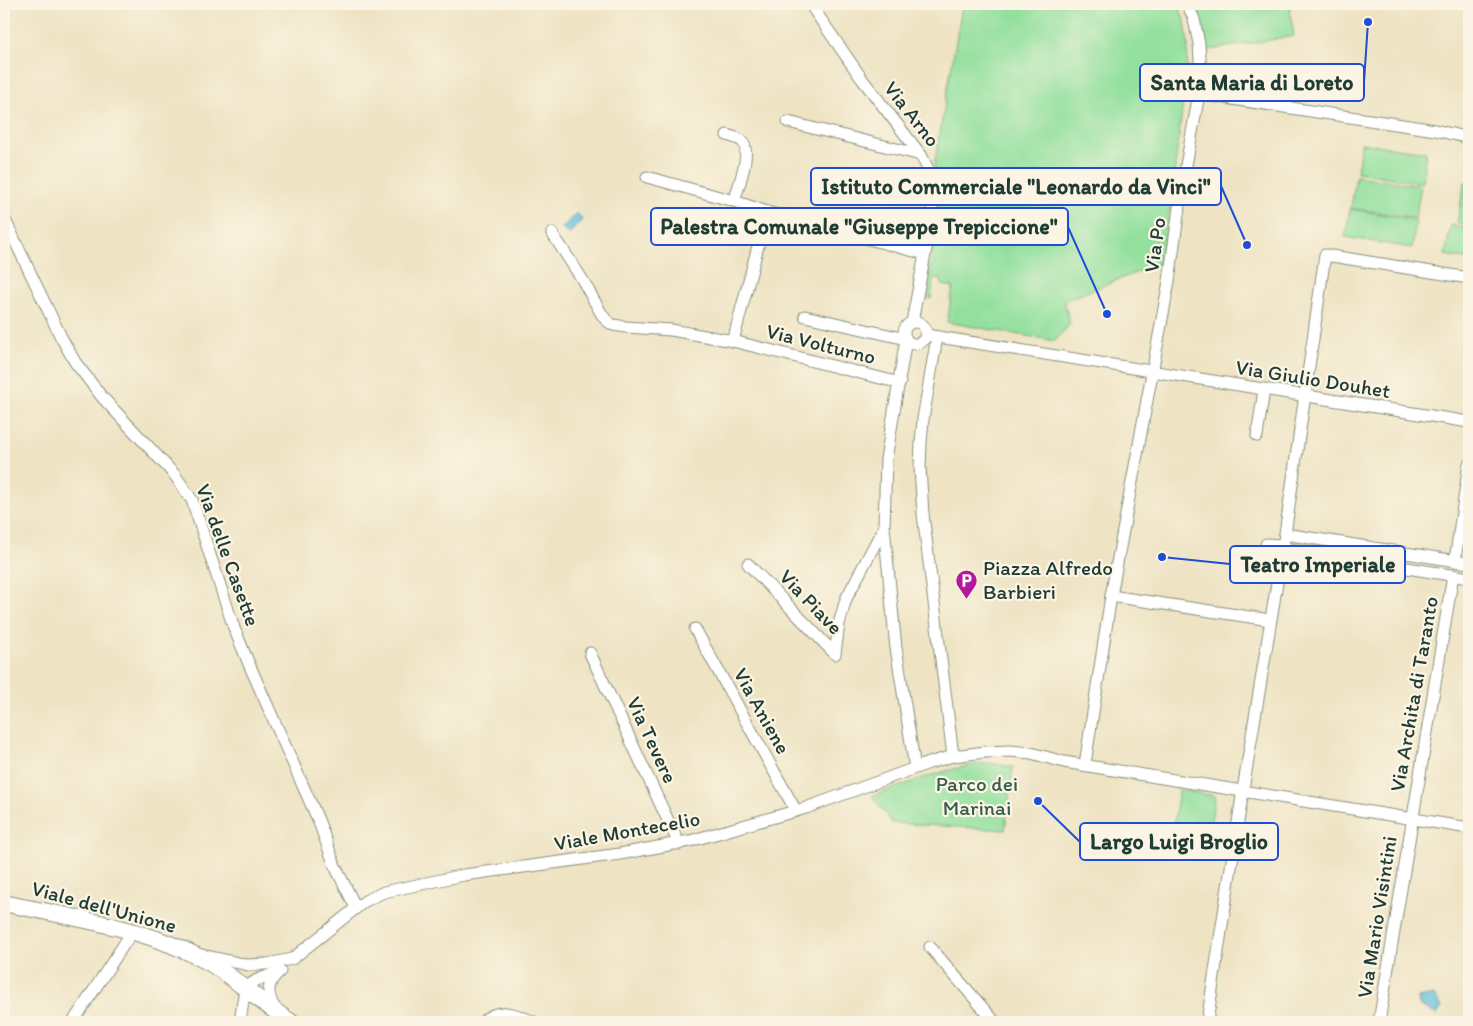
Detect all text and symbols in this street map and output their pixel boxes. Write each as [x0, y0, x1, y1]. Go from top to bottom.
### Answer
callout: Santa Maria di Loreto [1140, 64, 1364, 101]
text: Santa Maria di Loreto [1151, 69, 1353, 96]
street label: Via Arno [879, 76, 946, 152]
callout: Istituto Commerciale "Leonardo da Vinci" [811, 168, 1221, 205]
text: Istituto Commerciale "Leonardo da Vinci" [821, 173, 1211, 200]
callout: Palestra Comunale "Giuseppe Trepiccione" [651, 208, 1068, 245]
text: Palestra Comunale "Giuseppe Trepiccione" [660, 213, 1058, 240]
street label: Via Po [1138, 216, 1171, 274]
street label: Via Volturno [764, 318, 879, 369]
street label: Via Giulio Douhet [1234, 354, 1392, 403]
street label: Via delle Casette [191, 480, 266, 629]
callout: Teatro Imperiale [1230, 546, 1405, 583]
text: Teatro Imperiale [1239, 551, 1396, 578]
place label: Piazza Alfredo Barbieri [983, 555, 1113, 604]
street label: Via Piave [774, 564, 848, 639]
parking icon: Piazza Alfredo Barbieri [955, 568, 979, 599]
street label: Via Archita di Taranto [1384, 594, 1443, 794]
street label: Via Aniene [729, 663, 796, 758]
street label: Via Tevere [622, 693, 683, 787]
park label: Parco dei Marinai [936, 771, 1018, 820]
street label: Viale Montecelio [552, 805, 702, 856]
callout: Largo Luigi Broglio [1080, 823, 1278, 860]
text: Largo Luigi Broglio [1090, 828, 1268, 855]
street label: Via Mario Visintini [1351, 834, 1402, 1000]
street label: Viale dell'Unione [29, 875, 179, 938]

